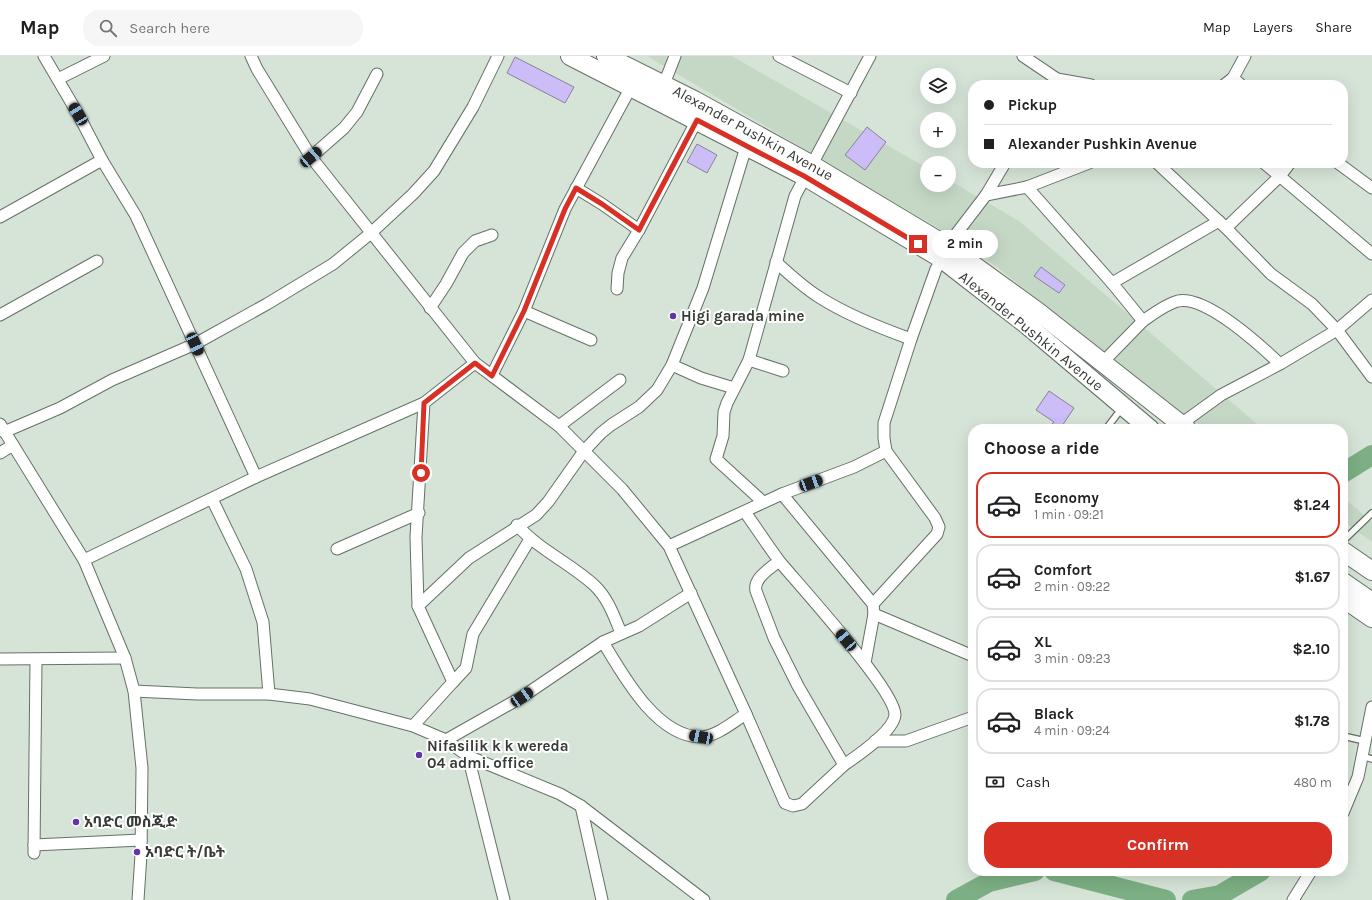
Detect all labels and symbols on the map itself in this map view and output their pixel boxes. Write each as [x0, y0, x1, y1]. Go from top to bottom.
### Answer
street label: Alexander Pushkin Avenue [670, 81, 836, 185]
car [67, 101, 89, 127]
car [298, 145, 324, 169]
callout: 2 min [932, 230, 998, 258]
route end [909, 235, 927, 253]
street label: Alexander Pushkin Avenue [955, 267, 1107, 395]
place label: Higi garada mine [681, 307, 804, 325]
marker: Higi garada mine [668, 311, 678, 321]
car [184, 331, 206, 357]
route start [412, 464, 430, 482]
car [798, 473, 824, 493]
car [834, 627, 858, 653]
car [509, 685, 535, 709]
car [688, 729, 714, 745]
place label: Nifasilik k k wereda 04 admi. office [427, 737, 568, 772]
marker: Nifasilik k k wereda 04 admi. office [414, 750, 424, 760]
place label: አባድር መስጂድ [84, 813, 178, 831]
marker: አባድር መስጂድ [71, 817, 81, 827]
place label: አባድር ት/ቤት [145, 843, 226, 861]
marker: አባድር ት/ቤት [132, 847, 142, 857]

